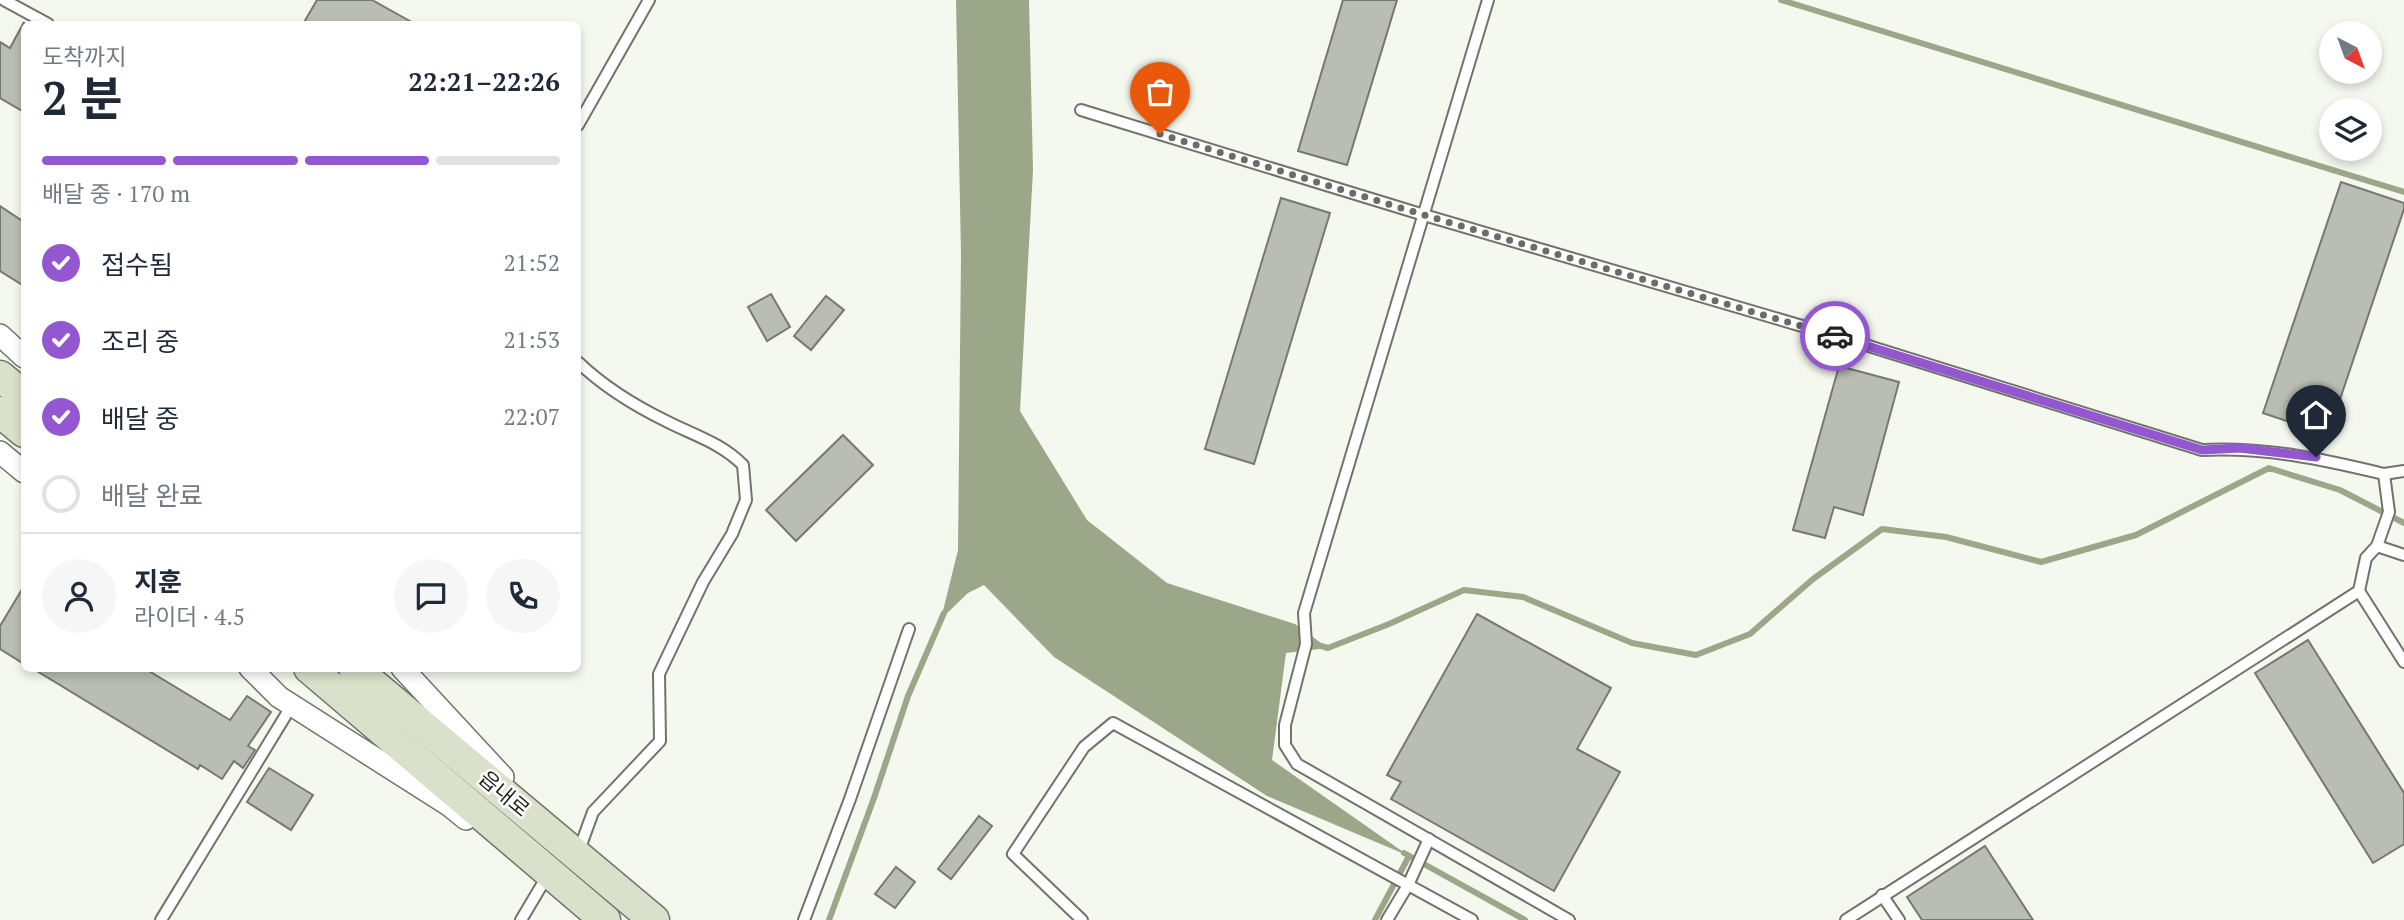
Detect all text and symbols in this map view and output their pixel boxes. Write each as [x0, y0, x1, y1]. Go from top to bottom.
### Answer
north arrow [2319, 21, 2382, 84]
map controls [2319, 21, 2382, 161]
text: 도착까지 [42, 41, 127, 72]
pin [1130, 62, 1190, 134]
text: 22:21–22:26 [408, 64, 560, 98]
text: 2 분 [42, 67, 123, 128]
icon: bag [1141, 73, 1179, 111]
button: layers [2319, 98, 2382, 161]
text: 배달 중 · 170 m [42, 178, 190, 209]
icon: check [42, 244, 80, 282]
text: 접수됨 [101, 247, 173, 281]
text: 21:52 [503, 247, 560, 278]
courier [1800, 301, 1870, 371]
icon: car [1816, 317, 1854, 355]
icon: check [42, 321, 80, 359]
text: 조리 중 [101, 324, 179, 358]
text: 21:53 [503, 324, 560, 355]
pin [2286, 385, 2346, 457]
icon: home [2297, 396, 2335, 434]
icon: check [42, 398, 80, 436]
text: 배달 중 [101, 401, 179, 435]
text: 22:07 [503, 401, 560, 432]
text: 배달 완료 [101, 478, 203, 512]
button: person [42, 559, 116, 633]
button: chat [394, 559, 468, 633]
button: phone [486, 559, 560, 633]
text: 지훈 [134, 564, 182, 598]
text: 라이더 · 4.5 [134, 601, 245, 632]
street label: 읍내로 [473, 764, 536, 823]

